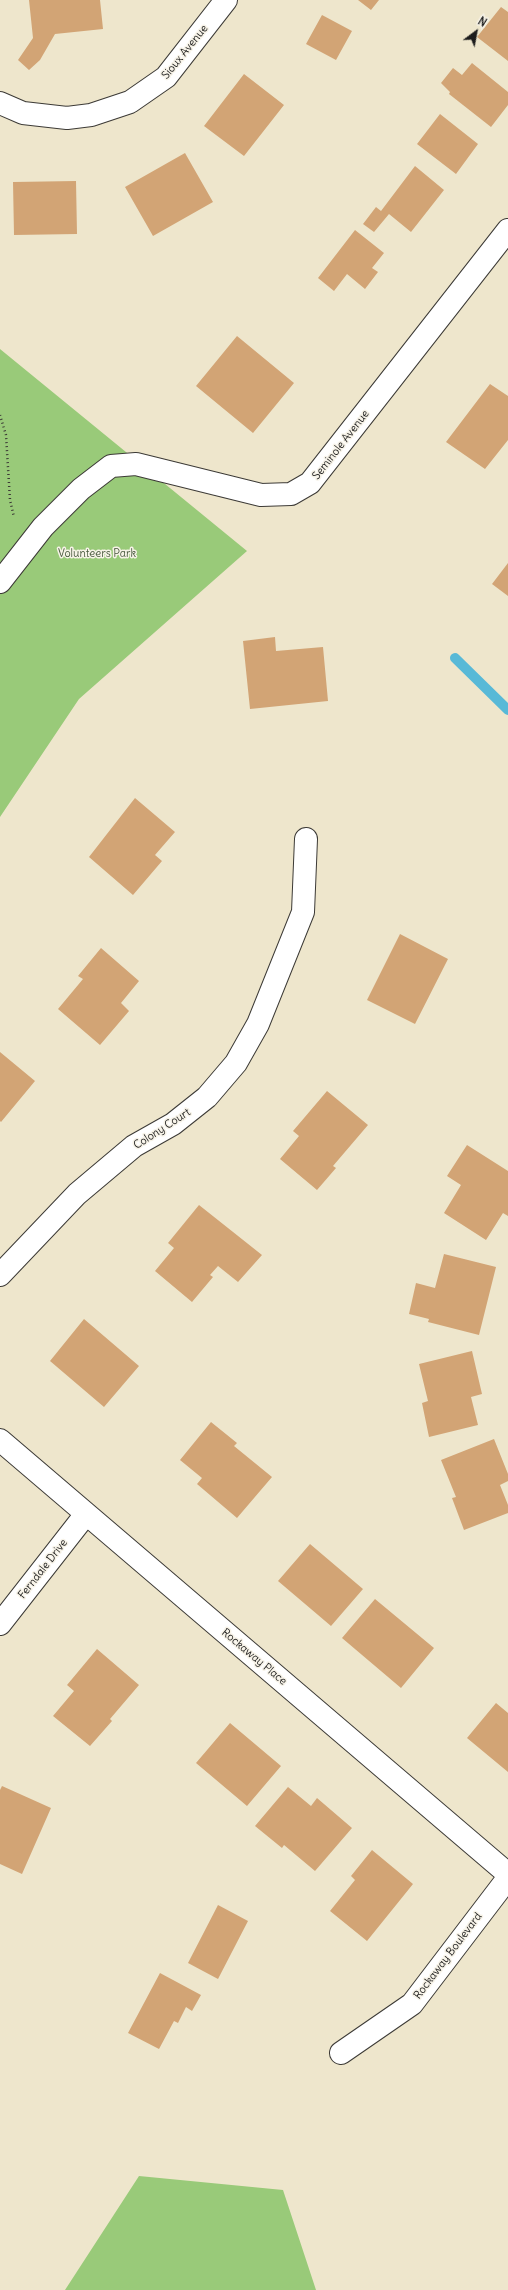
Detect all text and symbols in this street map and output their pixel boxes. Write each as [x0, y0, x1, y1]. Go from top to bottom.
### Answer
north arrow [456, 12, 496, 52]
text: N [475, 14, 489, 30]
street label: Sioux Avenue [159, 22, 211, 82]
street label: Seminole Avenue [310, 408, 372, 482]
park label: Volunteers Park [58, 547, 136, 561]
street label: Colony Court [131, 1106, 193, 1152]
street label: Ferndale Drive [16, 1536, 70, 1602]
street label: Rockaway Place [219, 1626, 289, 1688]
street label: Rockaway Boulevard [411, 1910, 485, 2002]

